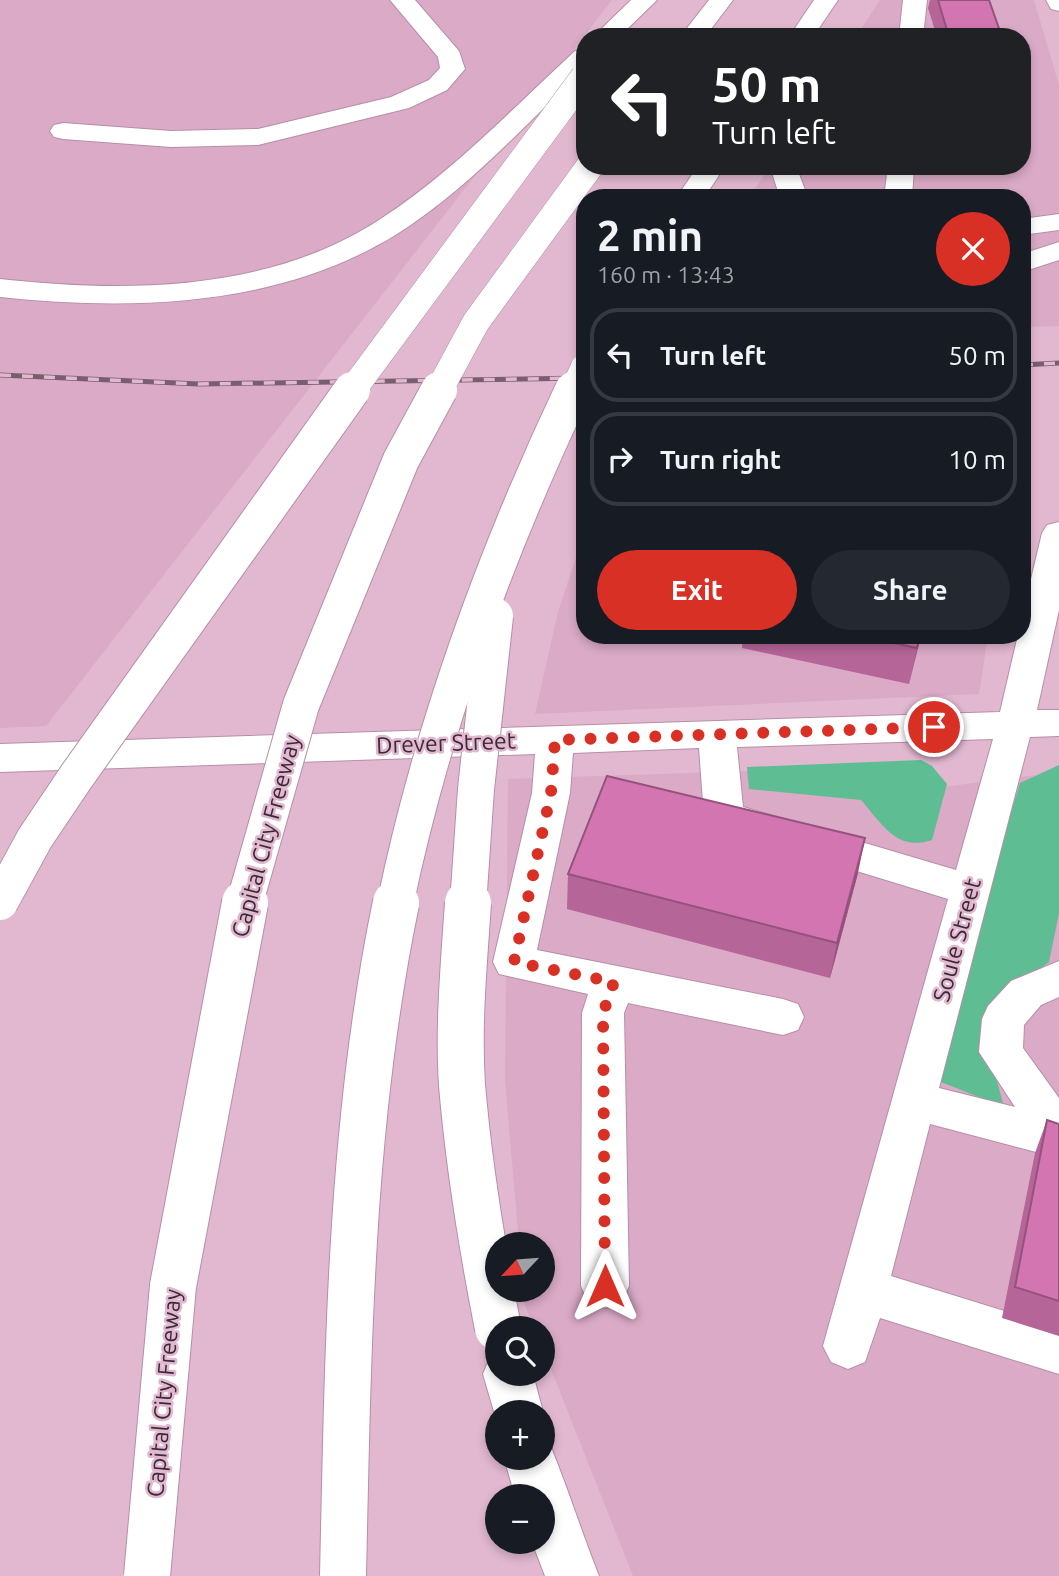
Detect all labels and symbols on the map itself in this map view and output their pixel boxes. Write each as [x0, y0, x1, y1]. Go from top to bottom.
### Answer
pin [904, 697, 964, 757]
street label: Drever Street [376, 728, 516, 757]
street label: Capital City Freeway [226, 732, 305, 940]
street label: Soule Street [928, 875, 985, 1004]
north arrow [485, 1232, 555, 1302]
position arrow [568, 1249, 642, 1323]
street label: Capital City Freeway [142, 1288, 185, 1498]

